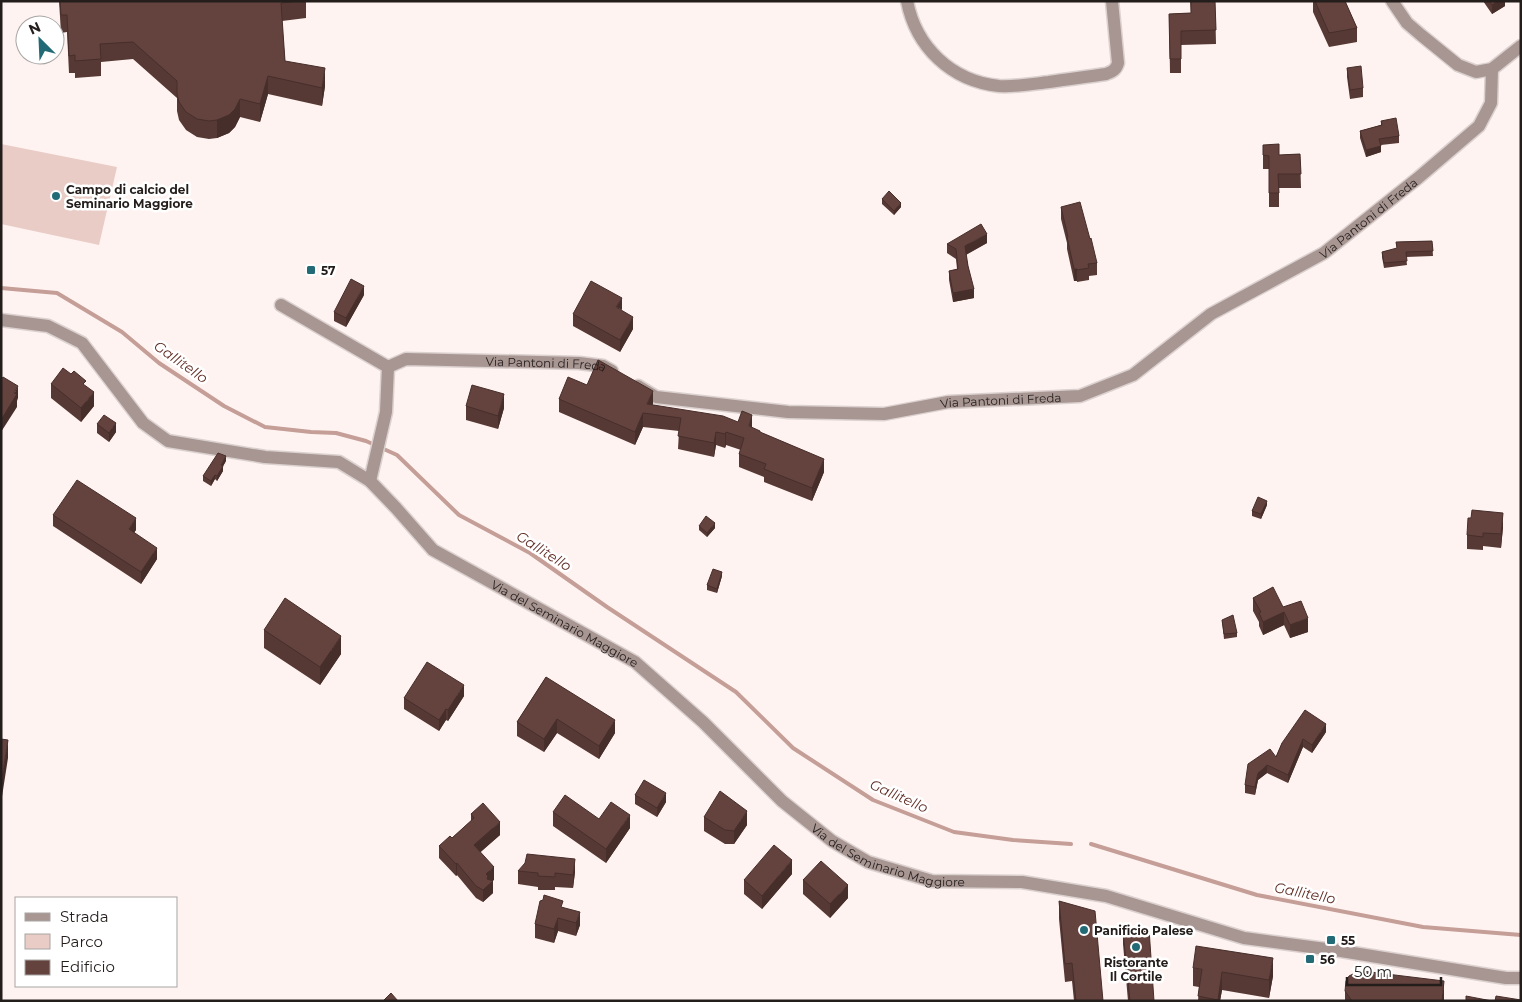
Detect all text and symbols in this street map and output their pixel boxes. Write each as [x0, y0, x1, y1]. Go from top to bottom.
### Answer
north arrow [15, 15, 65, 65]
text: N [26, 18, 44, 39]
street label: Via Pantoni di Freda [1317, 174, 1420, 262]
place label: Campo di calcio del Seminario Maggiore [66, 182, 193, 211]
marker: Campo di calcio del Seminario Maggiore [50, 190, 62, 202]
place label: 57 [321, 263, 336, 278]
marker: 57 [305, 264, 317, 276]
water label: Gallitello [151, 337, 212, 387]
street label: Via Pantoni di Freda [486, 353, 610, 374]
street label: Via Pantoni di Freda [939, 389, 1062, 411]
water label: Gallitello [513, 527, 575, 575]
street label: Via del Seminario Maggiore [489, 576, 641, 670]
water label: Gallitello [867, 775, 931, 817]
street label: Via del Seminario Maggiore [808, 820, 965, 889]
water label: Gallitello [1273, 878, 1337, 908]
legend [15, 897, 178, 987]
text: Strada [60, 907, 109, 926]
place label: Panificio Palese [1094, 923, 1194, 938]
marker: Panificio Palese [1078, 924, 1090, 936]
text: Parco [60, 932, 103, 951]
place label: 55 [1341, 933, 1355, 948]
marker: 55 [1325, 934, 1337, 946]
marker: Ristorante Il Cortile [1130, 941, 1142, 953]
place label: 56 [1320, 952, 1335, 967]
marker: 56 [1304, 953, 1316, 965]
scale bar [1347, 954, 1441, 986]
place label: Ristorante Il Cortile [1104, 955, 1169, 984]
text: Edificio [60, 957, 115, 976]
text: 50 m [1354, 962, 1392, 981]

